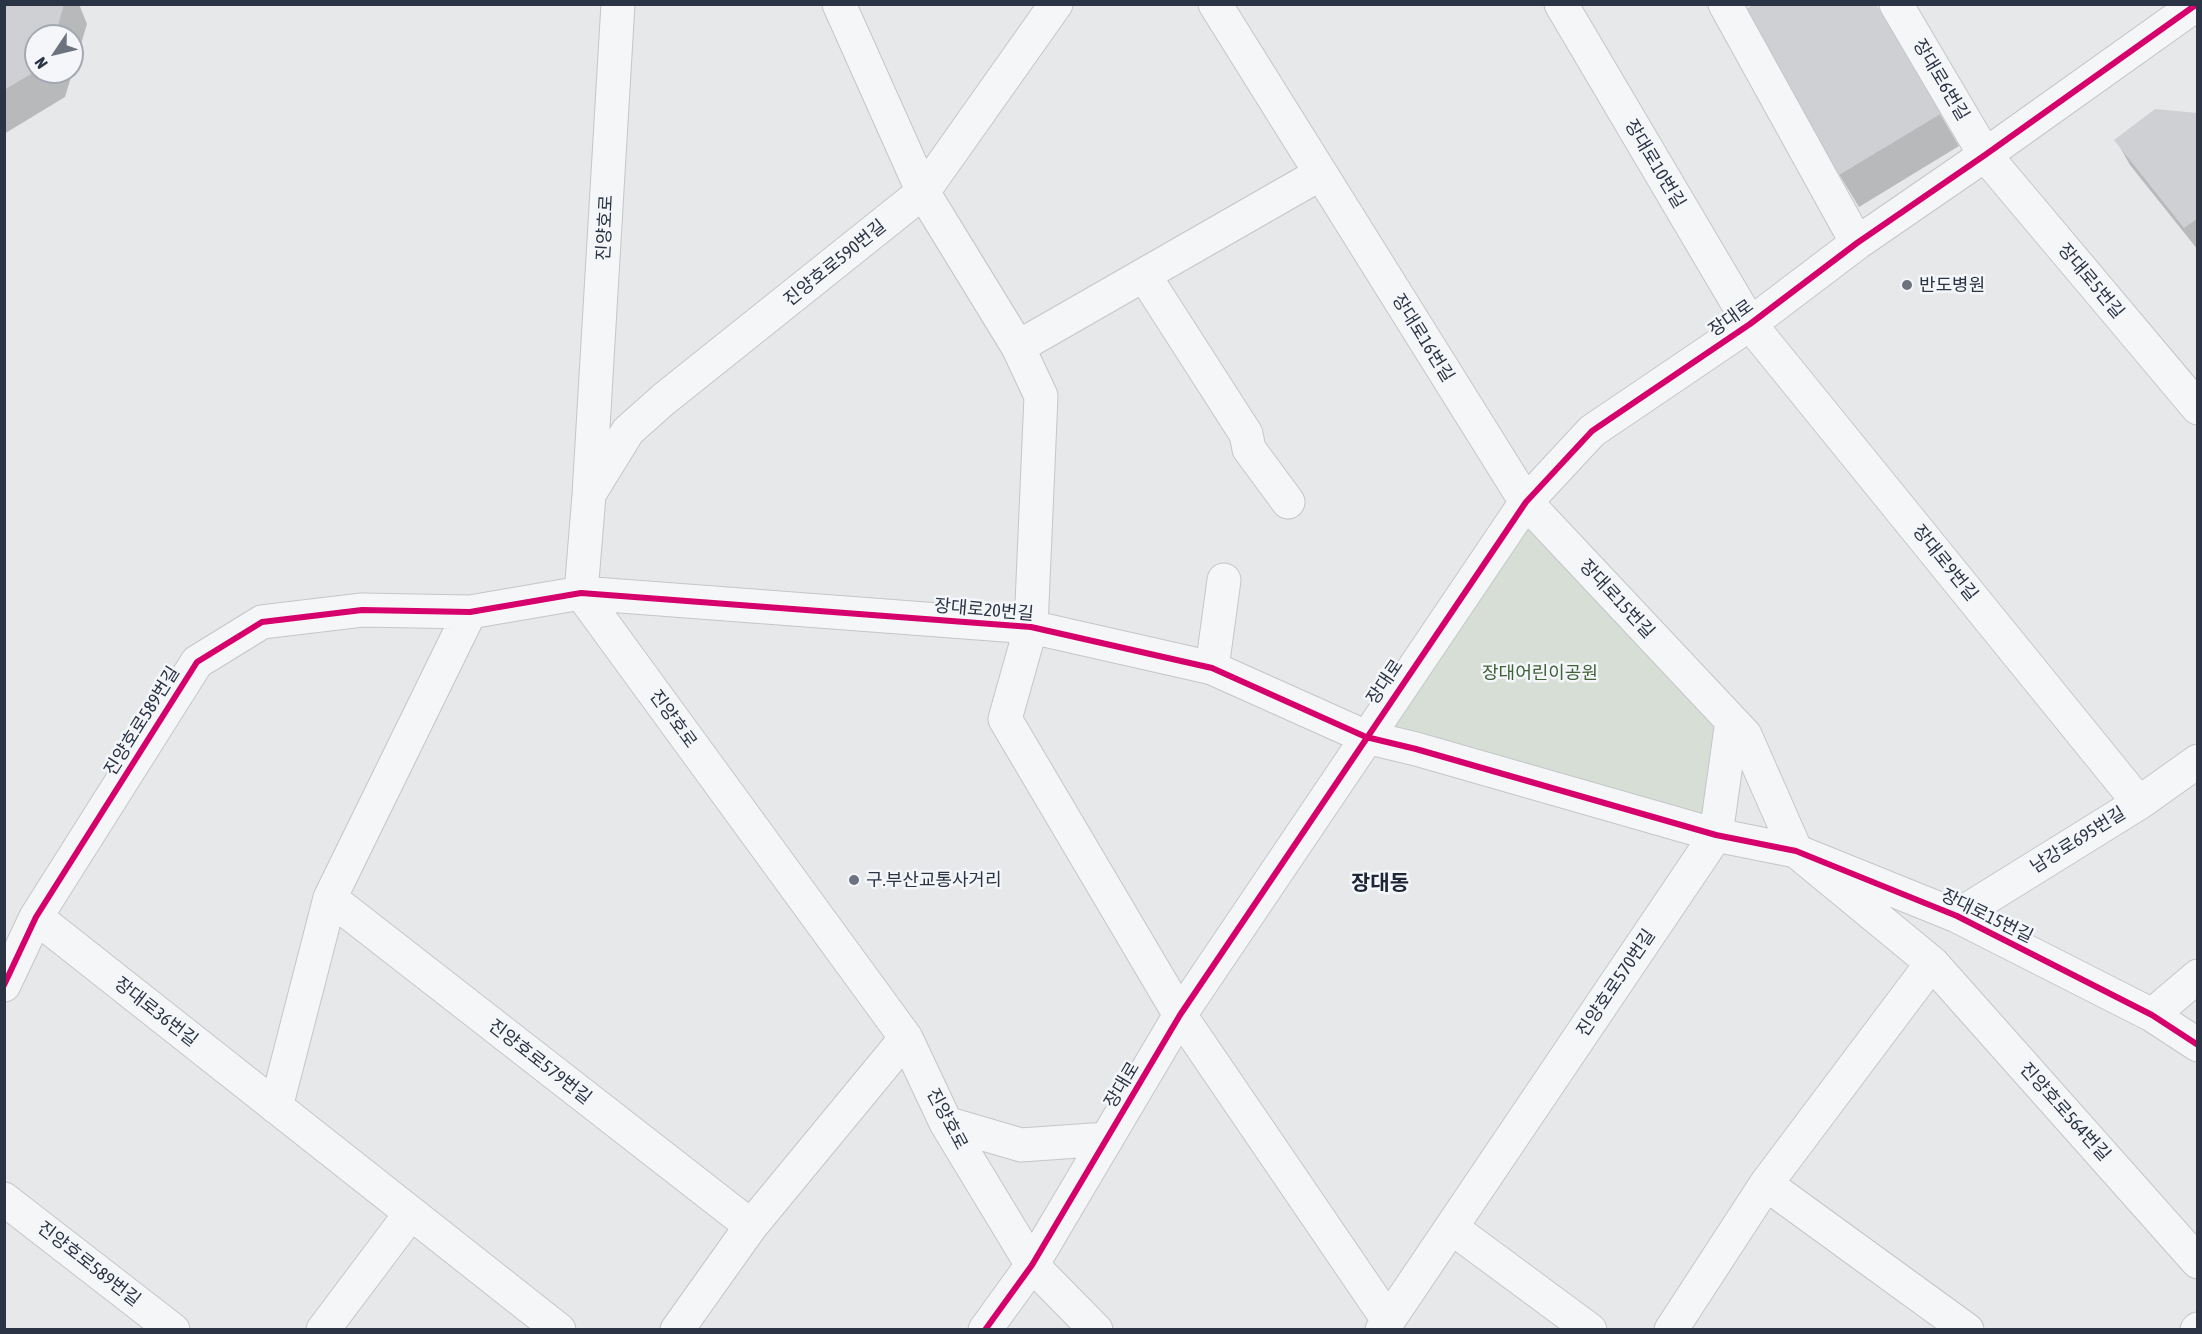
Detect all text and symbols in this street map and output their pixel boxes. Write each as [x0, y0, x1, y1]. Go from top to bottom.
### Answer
north arrow [24, 24, 84, 84]
street label: 장대로6번길 [1908, 35, 1974, 125]
text: N [31, 54, 51, 72]
street label: 장대로10번길 [1620, 116, 1690, 212]
street label: 진양호로 [592, 194, 618, 262]
street label: 진양호로590번길 [780, 215, 890, 311]
street label: 장대로5번길 [2053, 239, 2129, 323]
place label: 반도병원 [1919, 274, 1985, 296]
marker: 반도병원 [1900, 278, 1914, 292]
street label: 장대로16번길 [1387, 290, 1459, 386]
street label: 장대로 [1704, 295, 1758, 341]
street label: 장대로9번길 [1908, 521, 1982, 605]
street label: 장대로15번길 [1575, 555, 1659, 643]
street label: 장대로20번길 [933, 595, 1035, 625]
street label: 장대로 [1362, 655, 1408, 709]
street label: 진양호로589번길 [100, 662, 184, 780]
park label: 장대어린이공원 [1482, 662, 1598, 684]
street label: 진양호로 [645, 686, 701, 752]
street label: 남강로695번길 [2026, 802, 2130, 878]
place label: 구.부산교통사거리 [866, 869, 1002, 891]
district label: 장대동 [1351, 870, 1409, 896]
marker: 구.부산교통사거리 [847, 873, 861, 887]
street label: 장대로15번길 [1937, 884, 2037, 948]
street label: 진양호로570번길 [1572, 925, 1660, 1041]
street label: 장대로36번길 [110, 973, 202, 1051]
street label: 진양호로579번길 [484, 1015, 596, 1109]
street label: 장대로 [1100, 1058, 1144, 1112]
street label: 진양호로564번길 [2015, 1058, 2115, 1166]
street label: 진양호로 [922, 1085, 972, 1153]
street label: 진양호로589번길 [33, 1217, 145, 1311]

